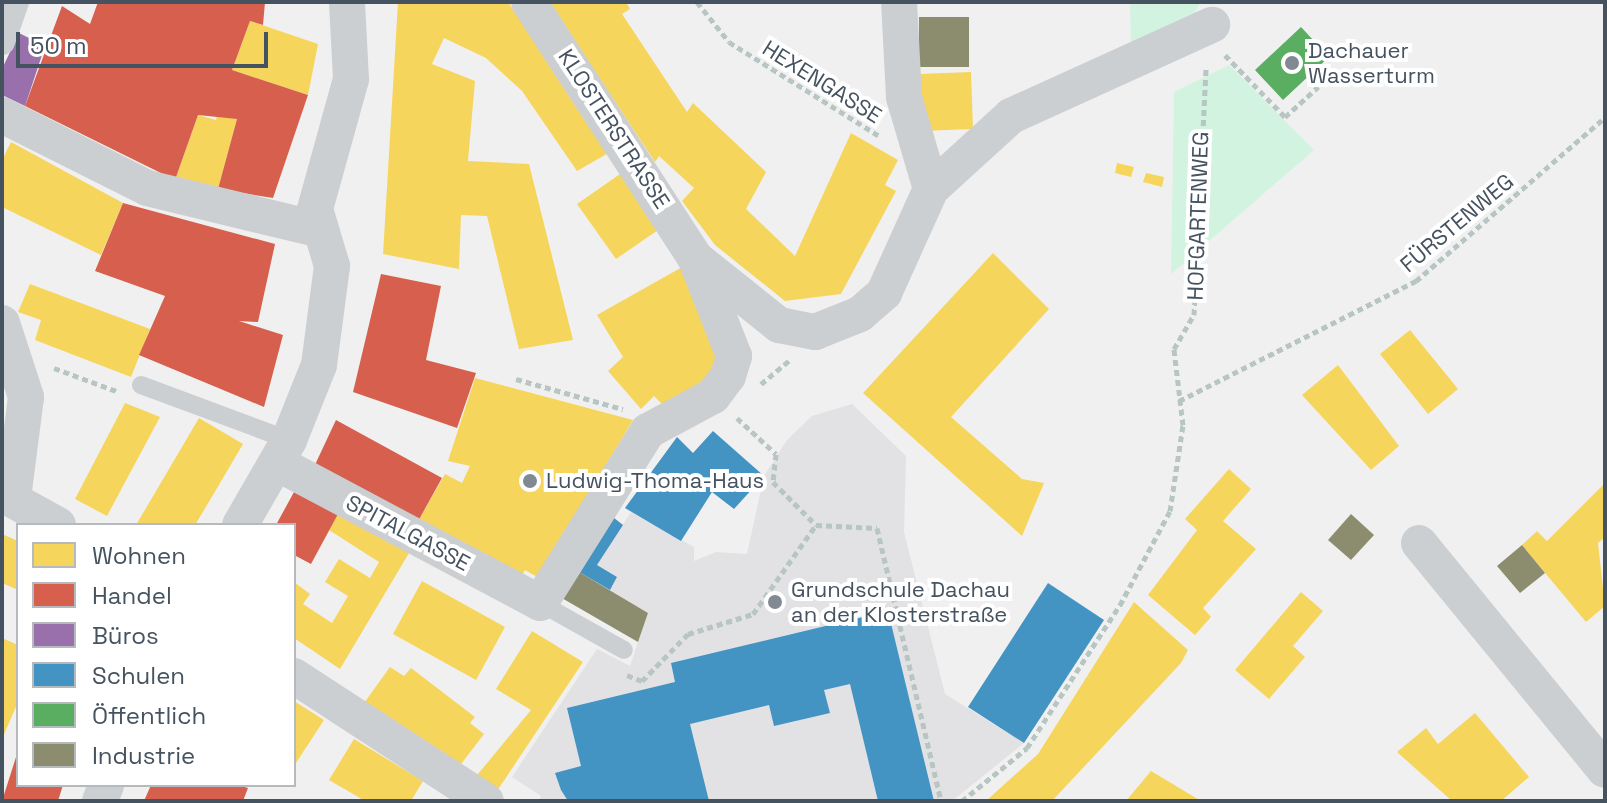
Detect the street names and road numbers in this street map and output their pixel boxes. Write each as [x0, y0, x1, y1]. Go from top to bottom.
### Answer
street label: HEXENGASSE [758, 35, 886, 129]
street label: KLOSTERSTRASSE [553, 44, 675, 214]
street label: HOFGARTENWEG [1182, 131, 1214, 301]
street label: FÜRSTENWEG [1395, 168, 1519, 278]
street label: SPITALGASSE [342, 489, 474, 577]

